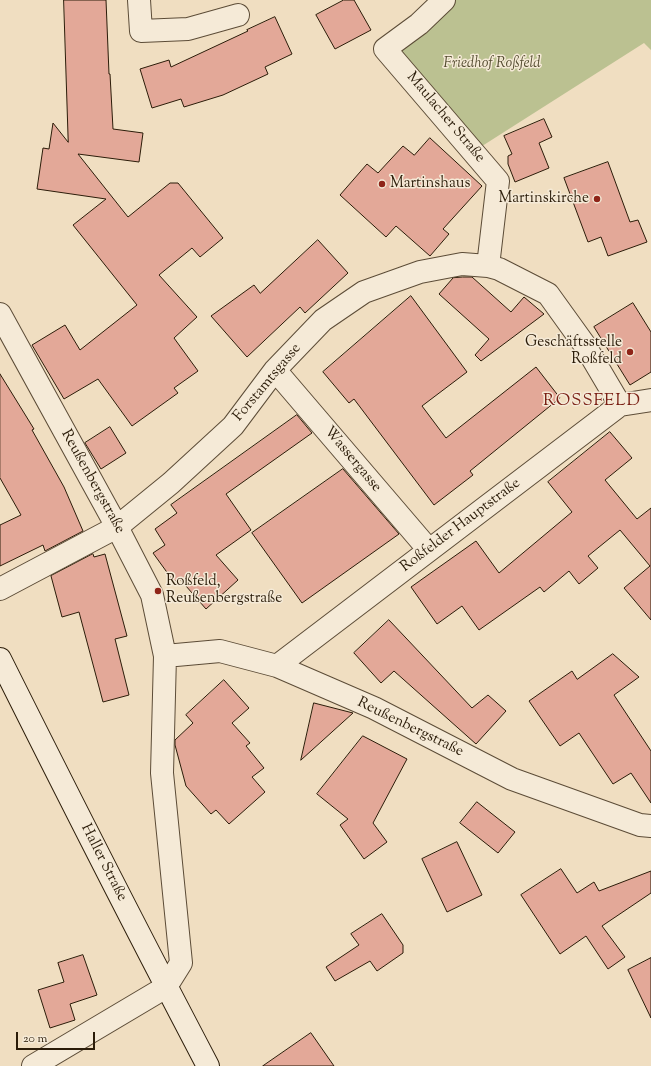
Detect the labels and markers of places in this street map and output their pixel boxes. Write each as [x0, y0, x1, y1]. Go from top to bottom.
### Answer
place label: Martinshaus [390, 175, 470, 193]
marker: Martinshaus [377, 179, 387, 189]
place label: Martinskirche [498, 190, 589, 208]
marker: Martinskirche [592, 194, 602, 204]
place label: Geschäftsstelle Roßfeld [525, 334, 622, 369]
marker: Geschäftsstelle Roßfeld [625, 347, 635, 357]
place label: Roßfeld, Reußenbergstraße [166, 573, 282, 608]
marker: Roßfeld, Reußenbergstraße [153, 586, 163, 596]

